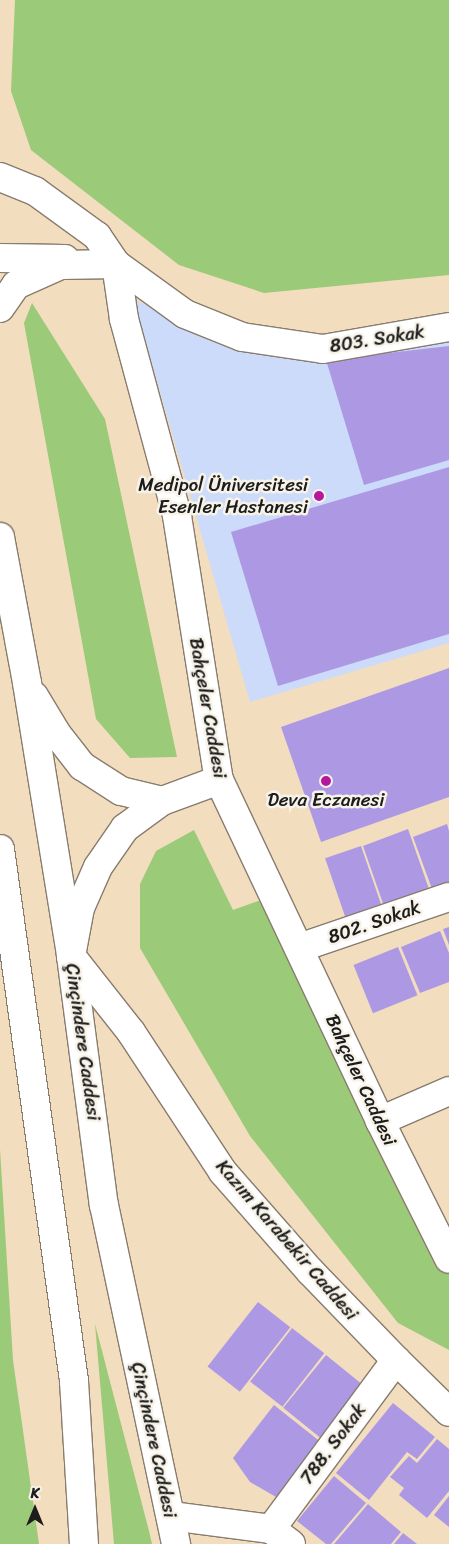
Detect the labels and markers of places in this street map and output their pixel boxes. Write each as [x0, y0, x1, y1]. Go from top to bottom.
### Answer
place label: Medipol Üniversitesi Esenler Hastanesi [138, 474, 308, 518]
marker: Medipol Üniversitesi Esenler Hastanesi [312, 489, 326, 503]
marker: Deva Eczanesi [320, 775, 332, 787]
place label: Deva Eczanesi [267, 789, 385, 811]

